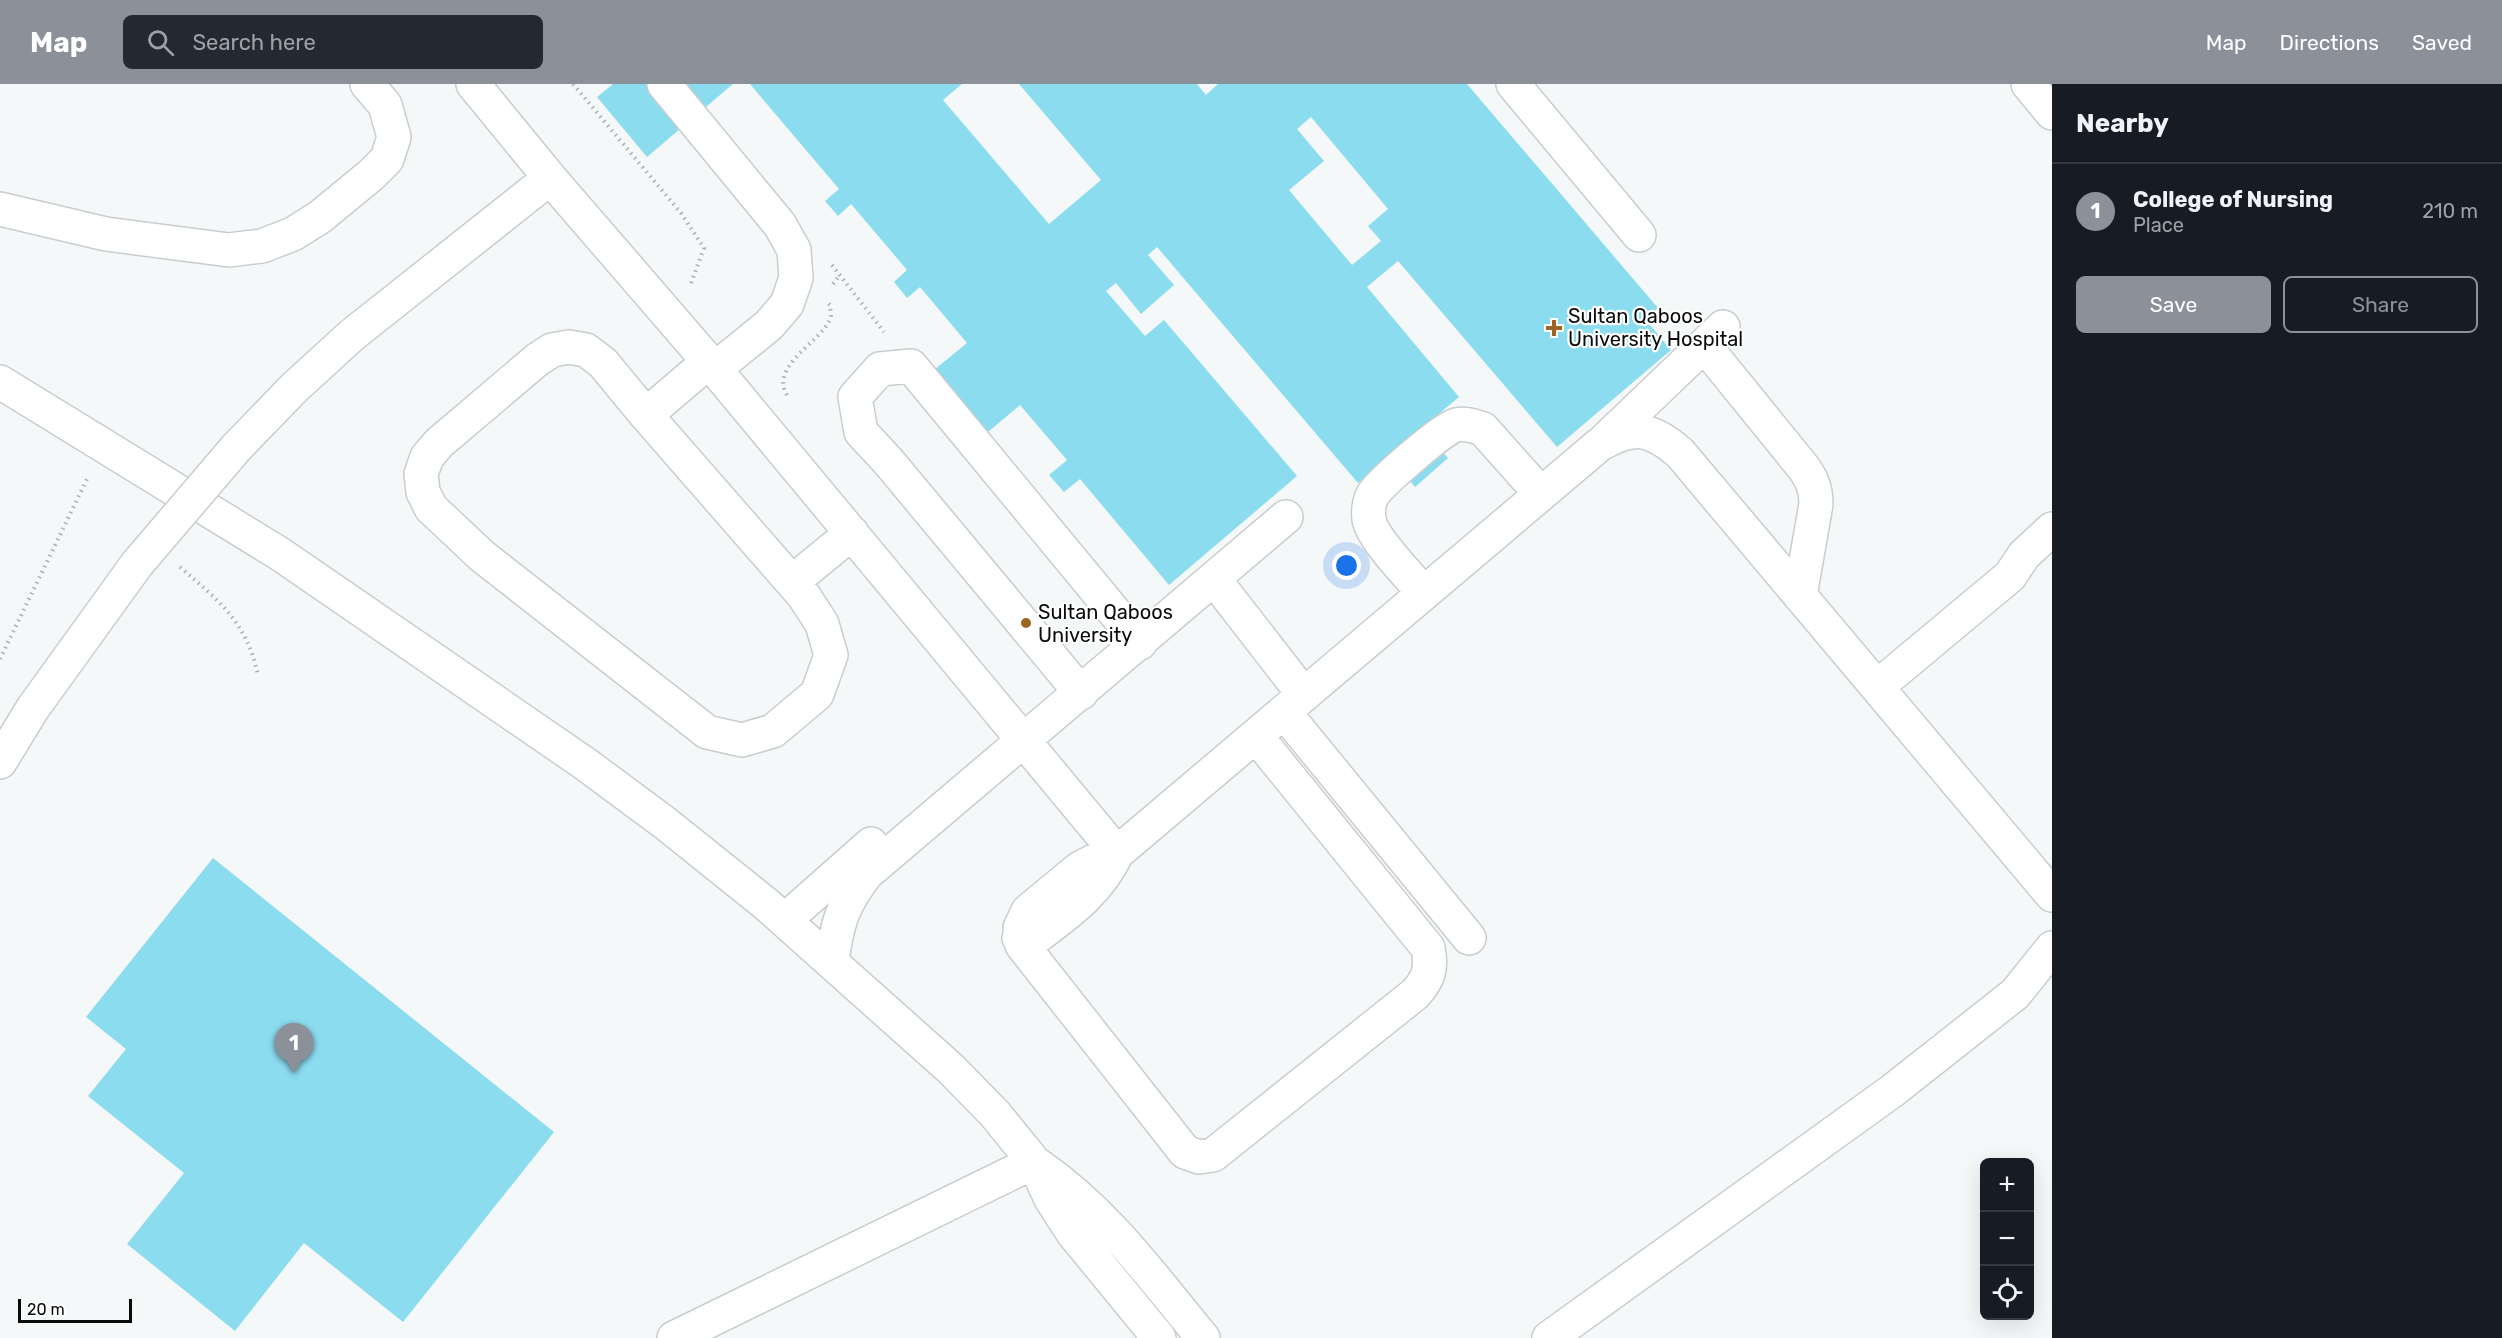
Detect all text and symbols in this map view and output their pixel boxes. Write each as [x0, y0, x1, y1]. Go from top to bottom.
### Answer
search box [123, 15, 543, 69]
text: Map [30, 26, 87, 59]
icon: search [144, 26, 177, 59]
text: Search here [192, 29, 316, 56]
text: Map [2206, 30, 2247, 55]
text: Directions [2280, 30, 2379, 55]
text: Saved [2412, 30, 2472, 55]
text: Nearby [2076, 108, 2169, 139]
text: College of Nursing [2133, 186, 2333, 213]
text: 1 [2091, 199, 2100, 223]
text: 210 m [2422, 199, 2478, 223]
text: Place [2133, 213, 2184, 237]
button: Save [2076, 276, 2271, 333]
button: Share [2283, 276, 2478, 333]
place label: Sultan Qaboos University Hospital [1568, 304, 1743, 351]
marker: Sultan Qaboos University Hospital [1545, 319, 1563, 337]
your location [1332, 551, 1361, 580]
place label: Sultan Qaboos University [1038, 600, 1173, 647]
marker: Sultan Qaboos University [1019, 616, 1033, 630]
pin: 1 [274, 1024, 314, 1073]
map controls [1980, 1158, 2034, 1320]
button: + [1980, 1158, 2034, 1212]
button: − [1980, 1212, 2034, 1266]
button: locate [1980, 1266, 2034, 1320]
scale bar [18, 1296, 132, 1324]
text: 20 m [27, 1300, 65, 1319]

